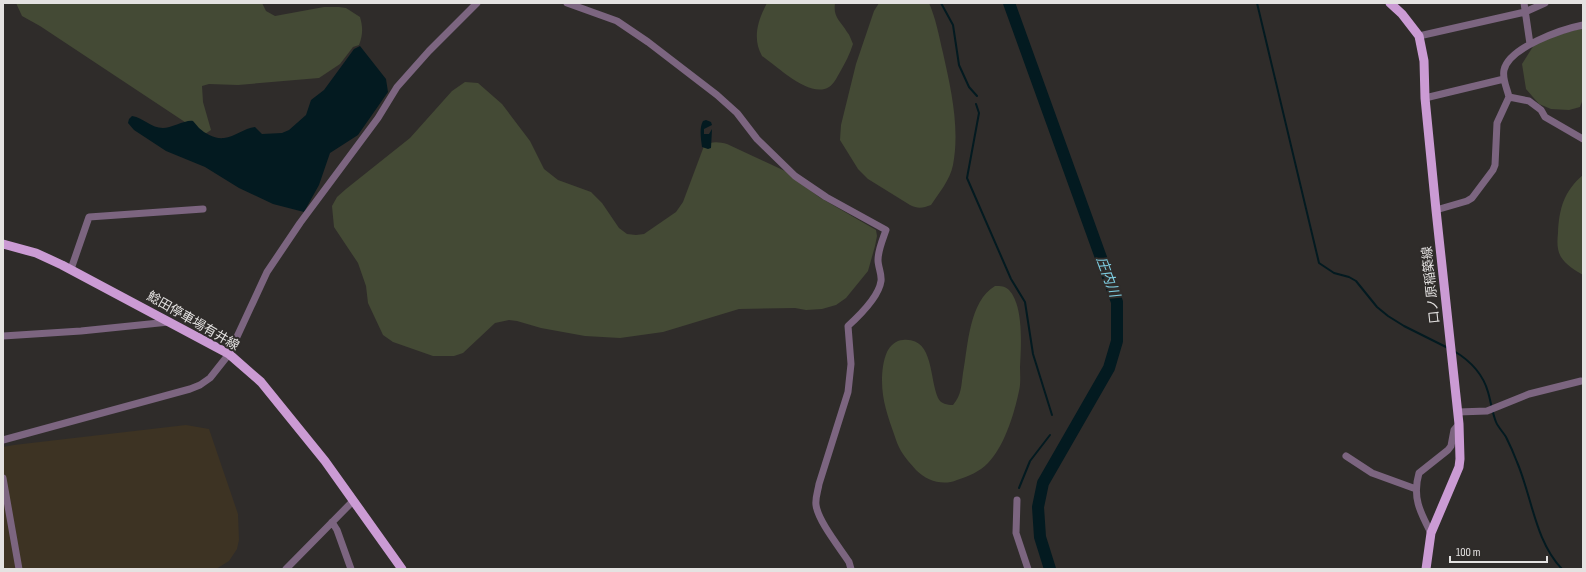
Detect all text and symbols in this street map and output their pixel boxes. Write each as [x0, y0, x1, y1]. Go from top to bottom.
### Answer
street label: 口ノ原稲築線 [1419, 245, 1443, 325]
water label: 庄内川 [1093, 254, 1124, 302]
street label: 鯰田停車場有井線 [144, 288, 242, 354]
scale bar [1450, 538, 1547, 564]
text: 100 m [1456, 545, 1481, 560]

